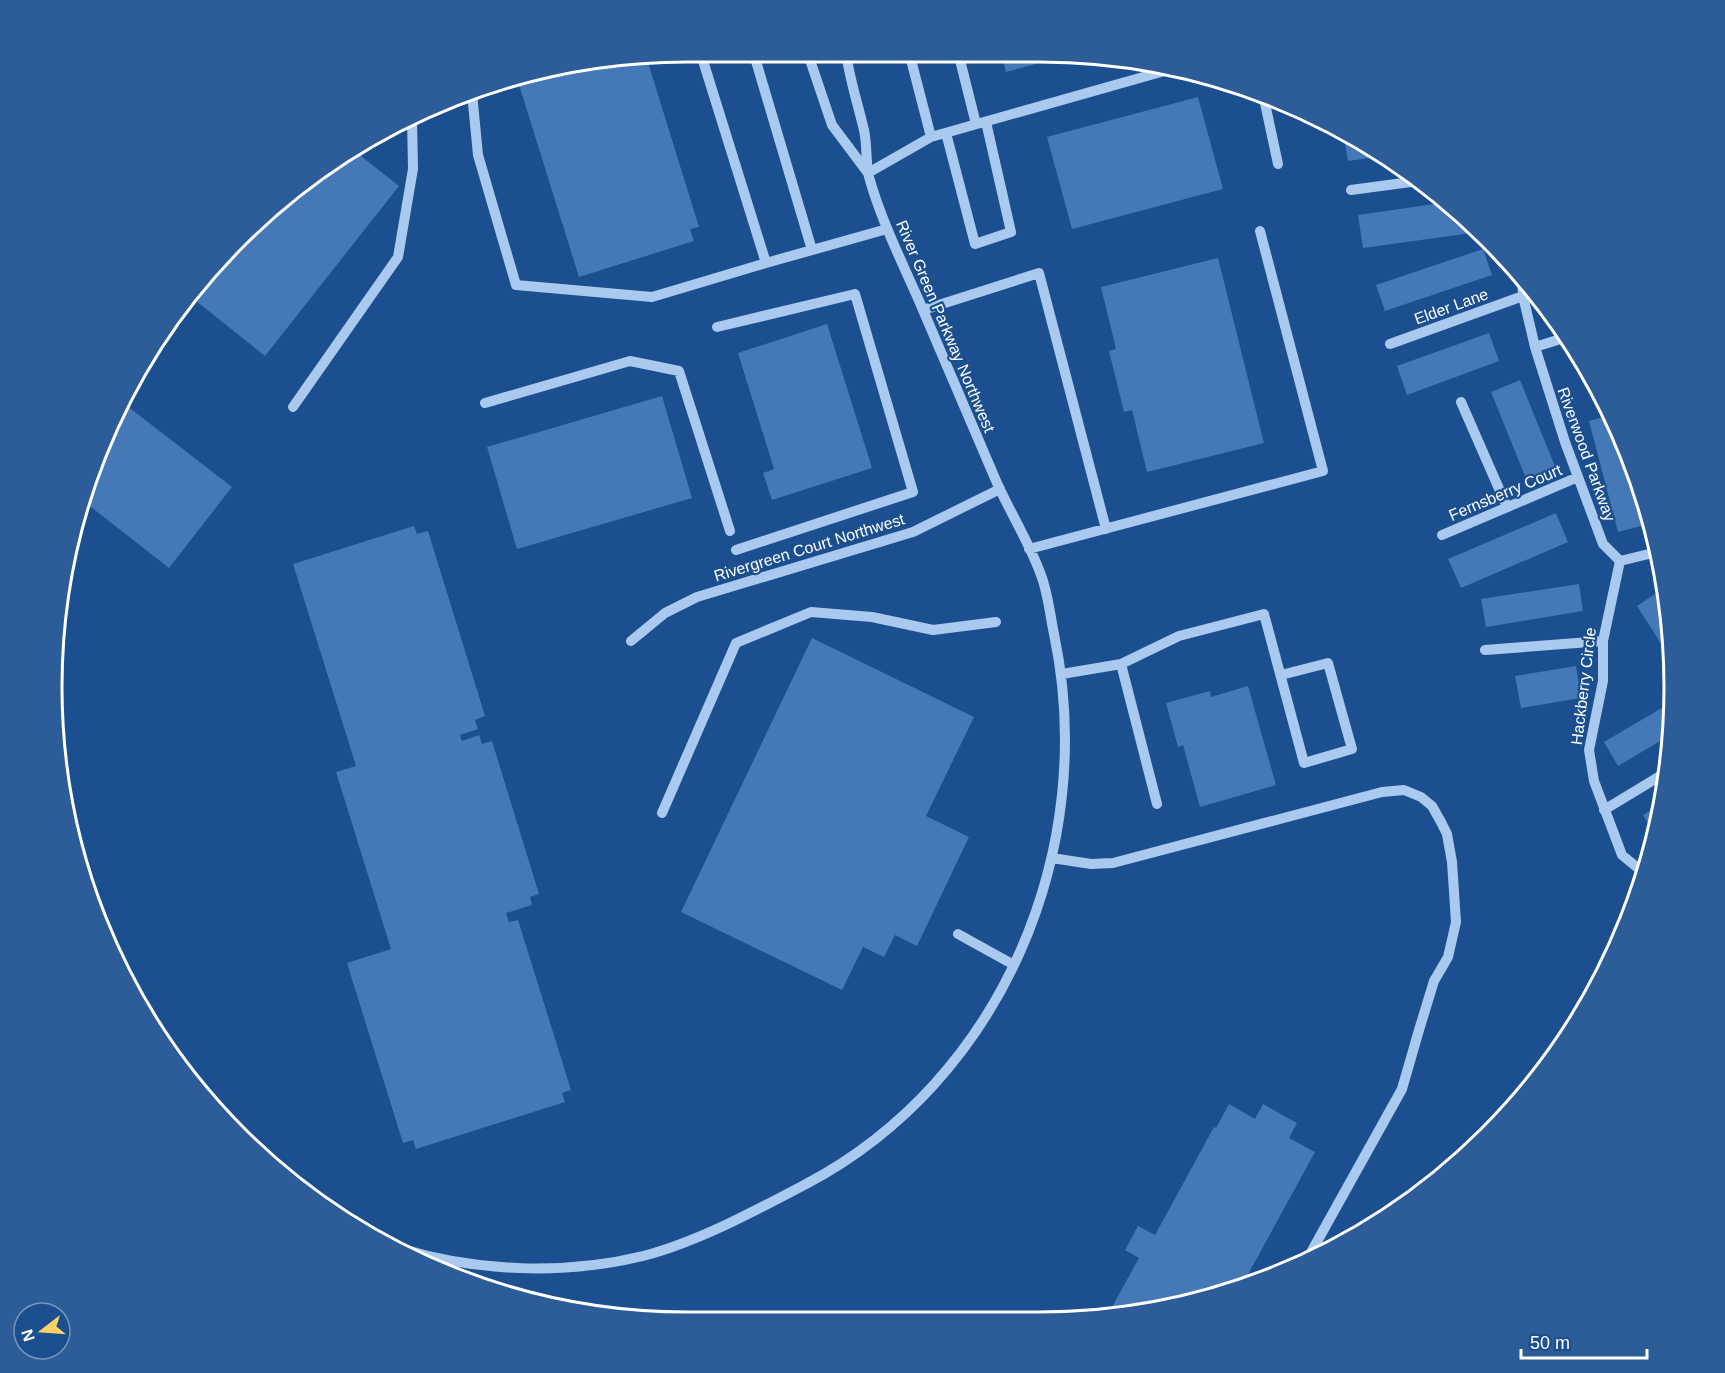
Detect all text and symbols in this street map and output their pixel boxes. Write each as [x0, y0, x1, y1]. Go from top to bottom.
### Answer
street label: River Green Parkway Northwest [893, 218, 998, 435]
street label: Elder Lane [1412, 285, 1491, 328]
street label: Riverwood Parkway [1554, 385, 1619, 524]
street label: Fernsberry Court [1446, 461, 1565, 524]
street label: Rivergreen Court Northwest [712, 510, 907, 585]
street label: Hackberry Circle [1568, 626, 1599, 746]
north arrow [12, 1301, 72, 1361]
scale bar [1521, 1322, 1647, 1360]
text: N [18, 1327, 38, 1343]
text: 50 m [1530, 1333, 1570, 1353]

